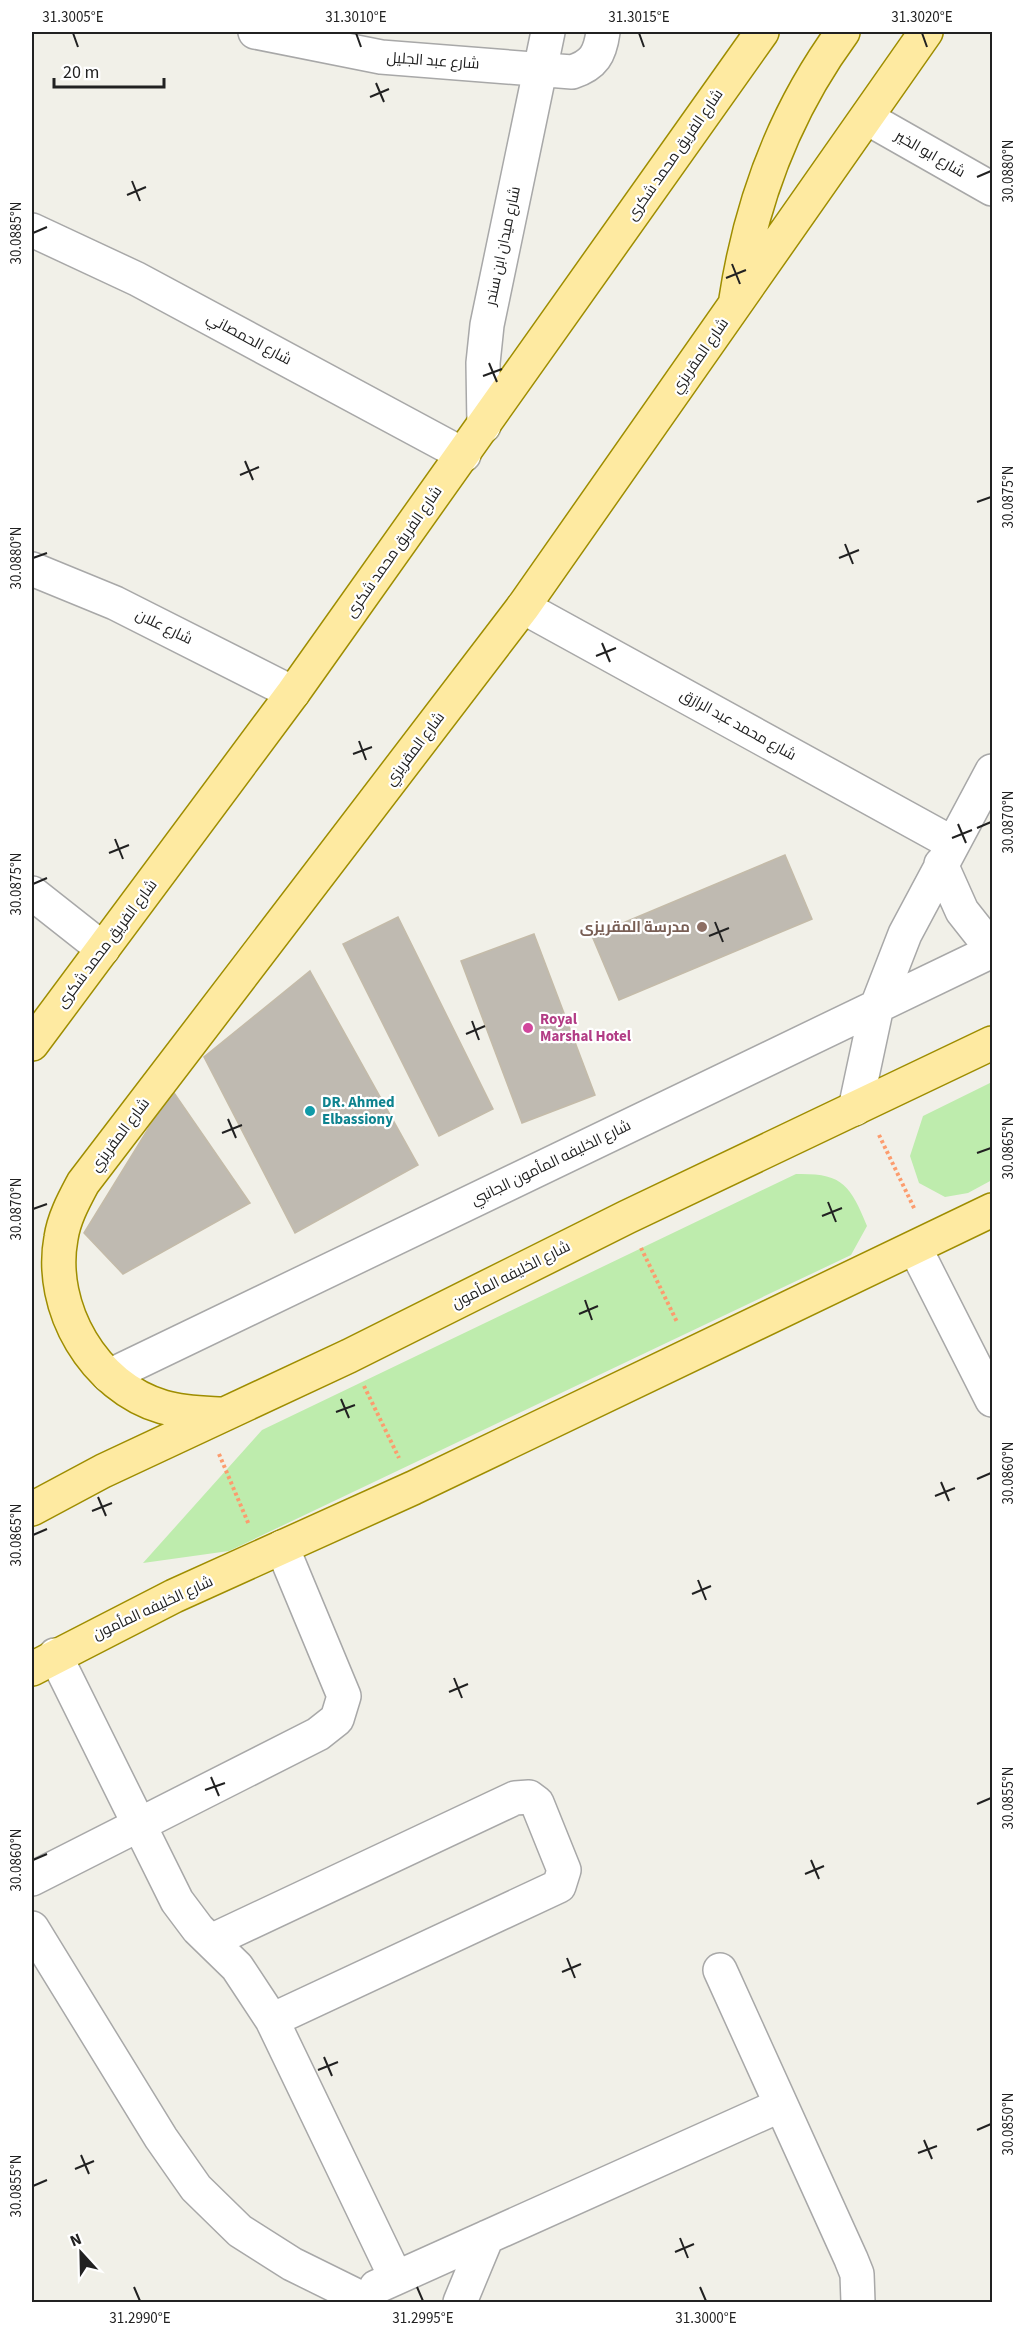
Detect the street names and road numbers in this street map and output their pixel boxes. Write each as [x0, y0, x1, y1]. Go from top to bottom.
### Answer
street label: شارع عبد الجليل [386, 47, 480, 75]
street label: شارع الفريق محمد شكرى [622, 85, 728, 225]
street label: شارع ابو الخير [890, 125, 969, 183]
street label: شارع ميدان ابن سندر [480, 184, 526, 309]
street label: شارع الحمصاني [202, 308, 295, 371]
street label: شارع المقريزي [666, 314, 735, 398]
street label: شارع الفريق محمد شكرى [341, 482, 447, 622]
street label: شارع علان [132, 604, 196, 650]
street label: شارع محمد عبد الرازق [676, 684, 800, 766]
street label: شارع المقريزي [380, 708, 451, 791]
street label: شارع الفريق محمد شكرى [52, 875, 162, 1013]
street label: شارع المقريزي [85, 1094, 156, 1177]
street label: شارع الخليفه المأمون الجانبي [467, 1115, 635, 1212]
street label: شارع الخليفه المأمون [448, 1236, 574, 1314]
street label: شارع الخليفه المأمون [89, 1571, 217, 1645]

